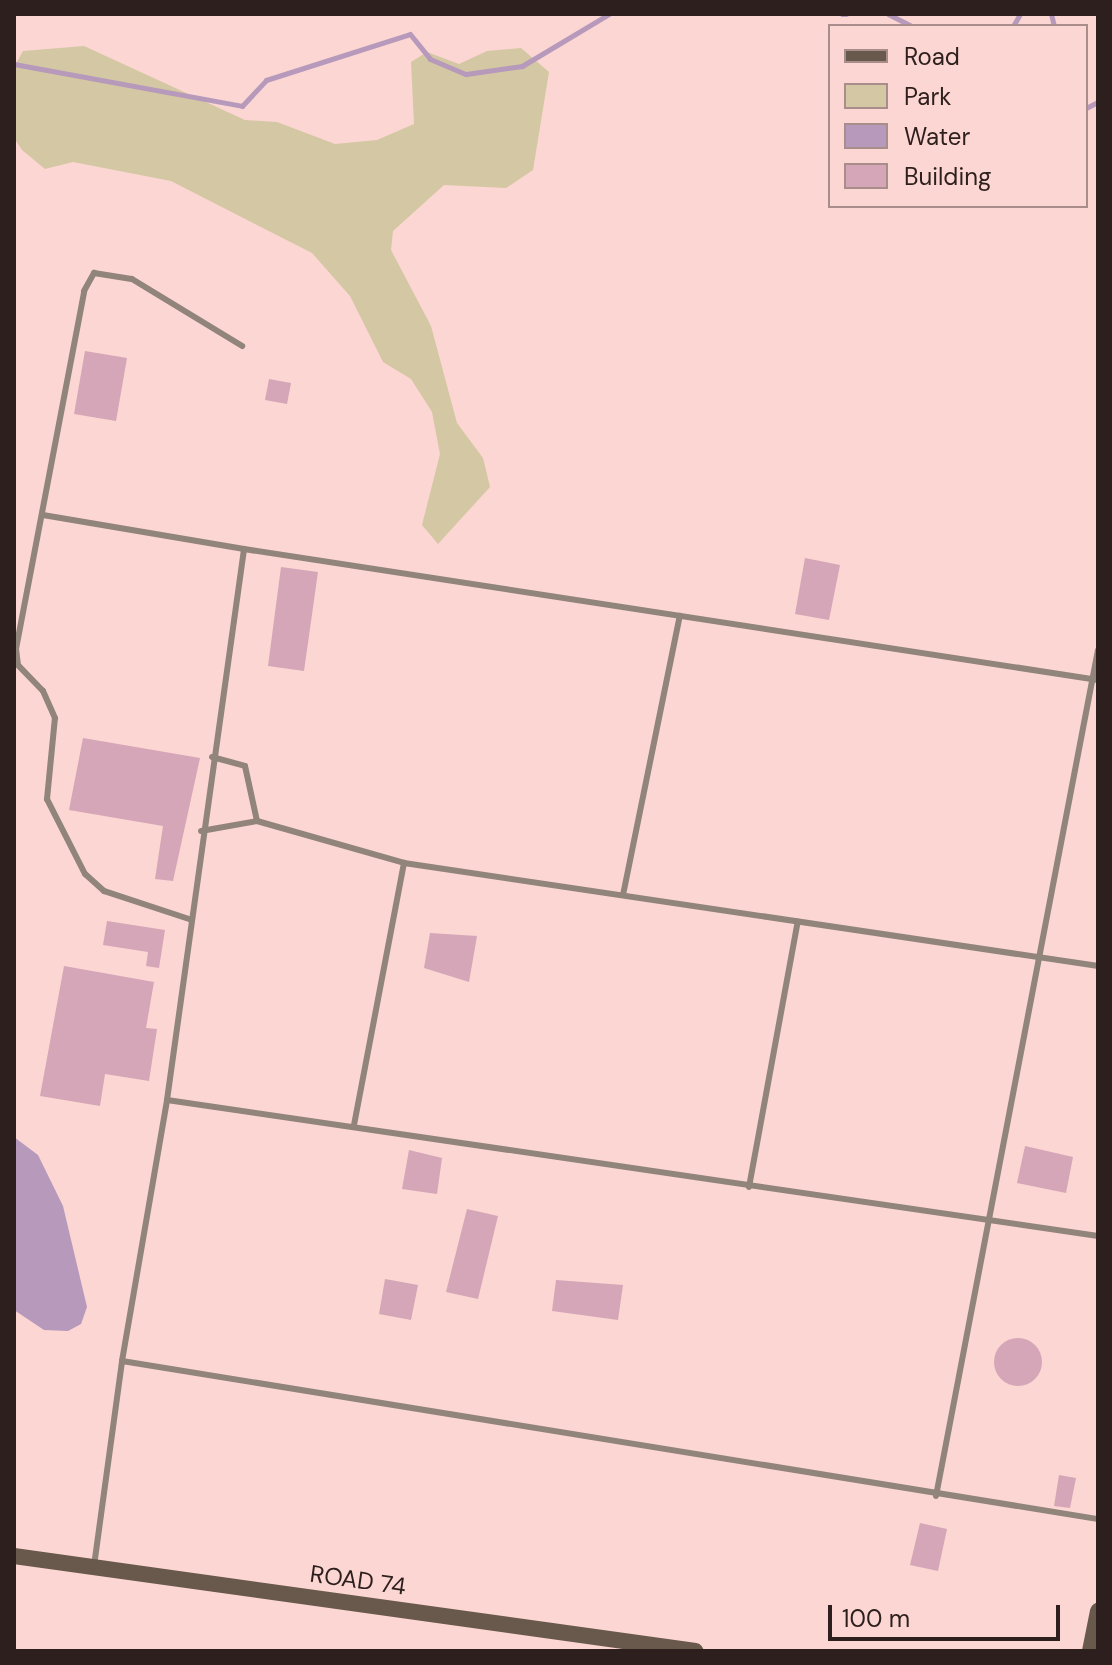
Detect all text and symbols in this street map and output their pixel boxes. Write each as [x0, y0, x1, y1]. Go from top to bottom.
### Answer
legend [828, 24, 1088, 208]
text: Road [904, 41, 960, 72]
text: Park [904, 81, 951, 112]
text: Water [904, 121, 970, 152]
text: Building [904, 161, 991, 192]
street label: ROAD 74 [308, 1559, 408, 1601]
scale bar [832, 1589, 1064, 1639]
text: 100 m [842, 1603, 910, 1634]

